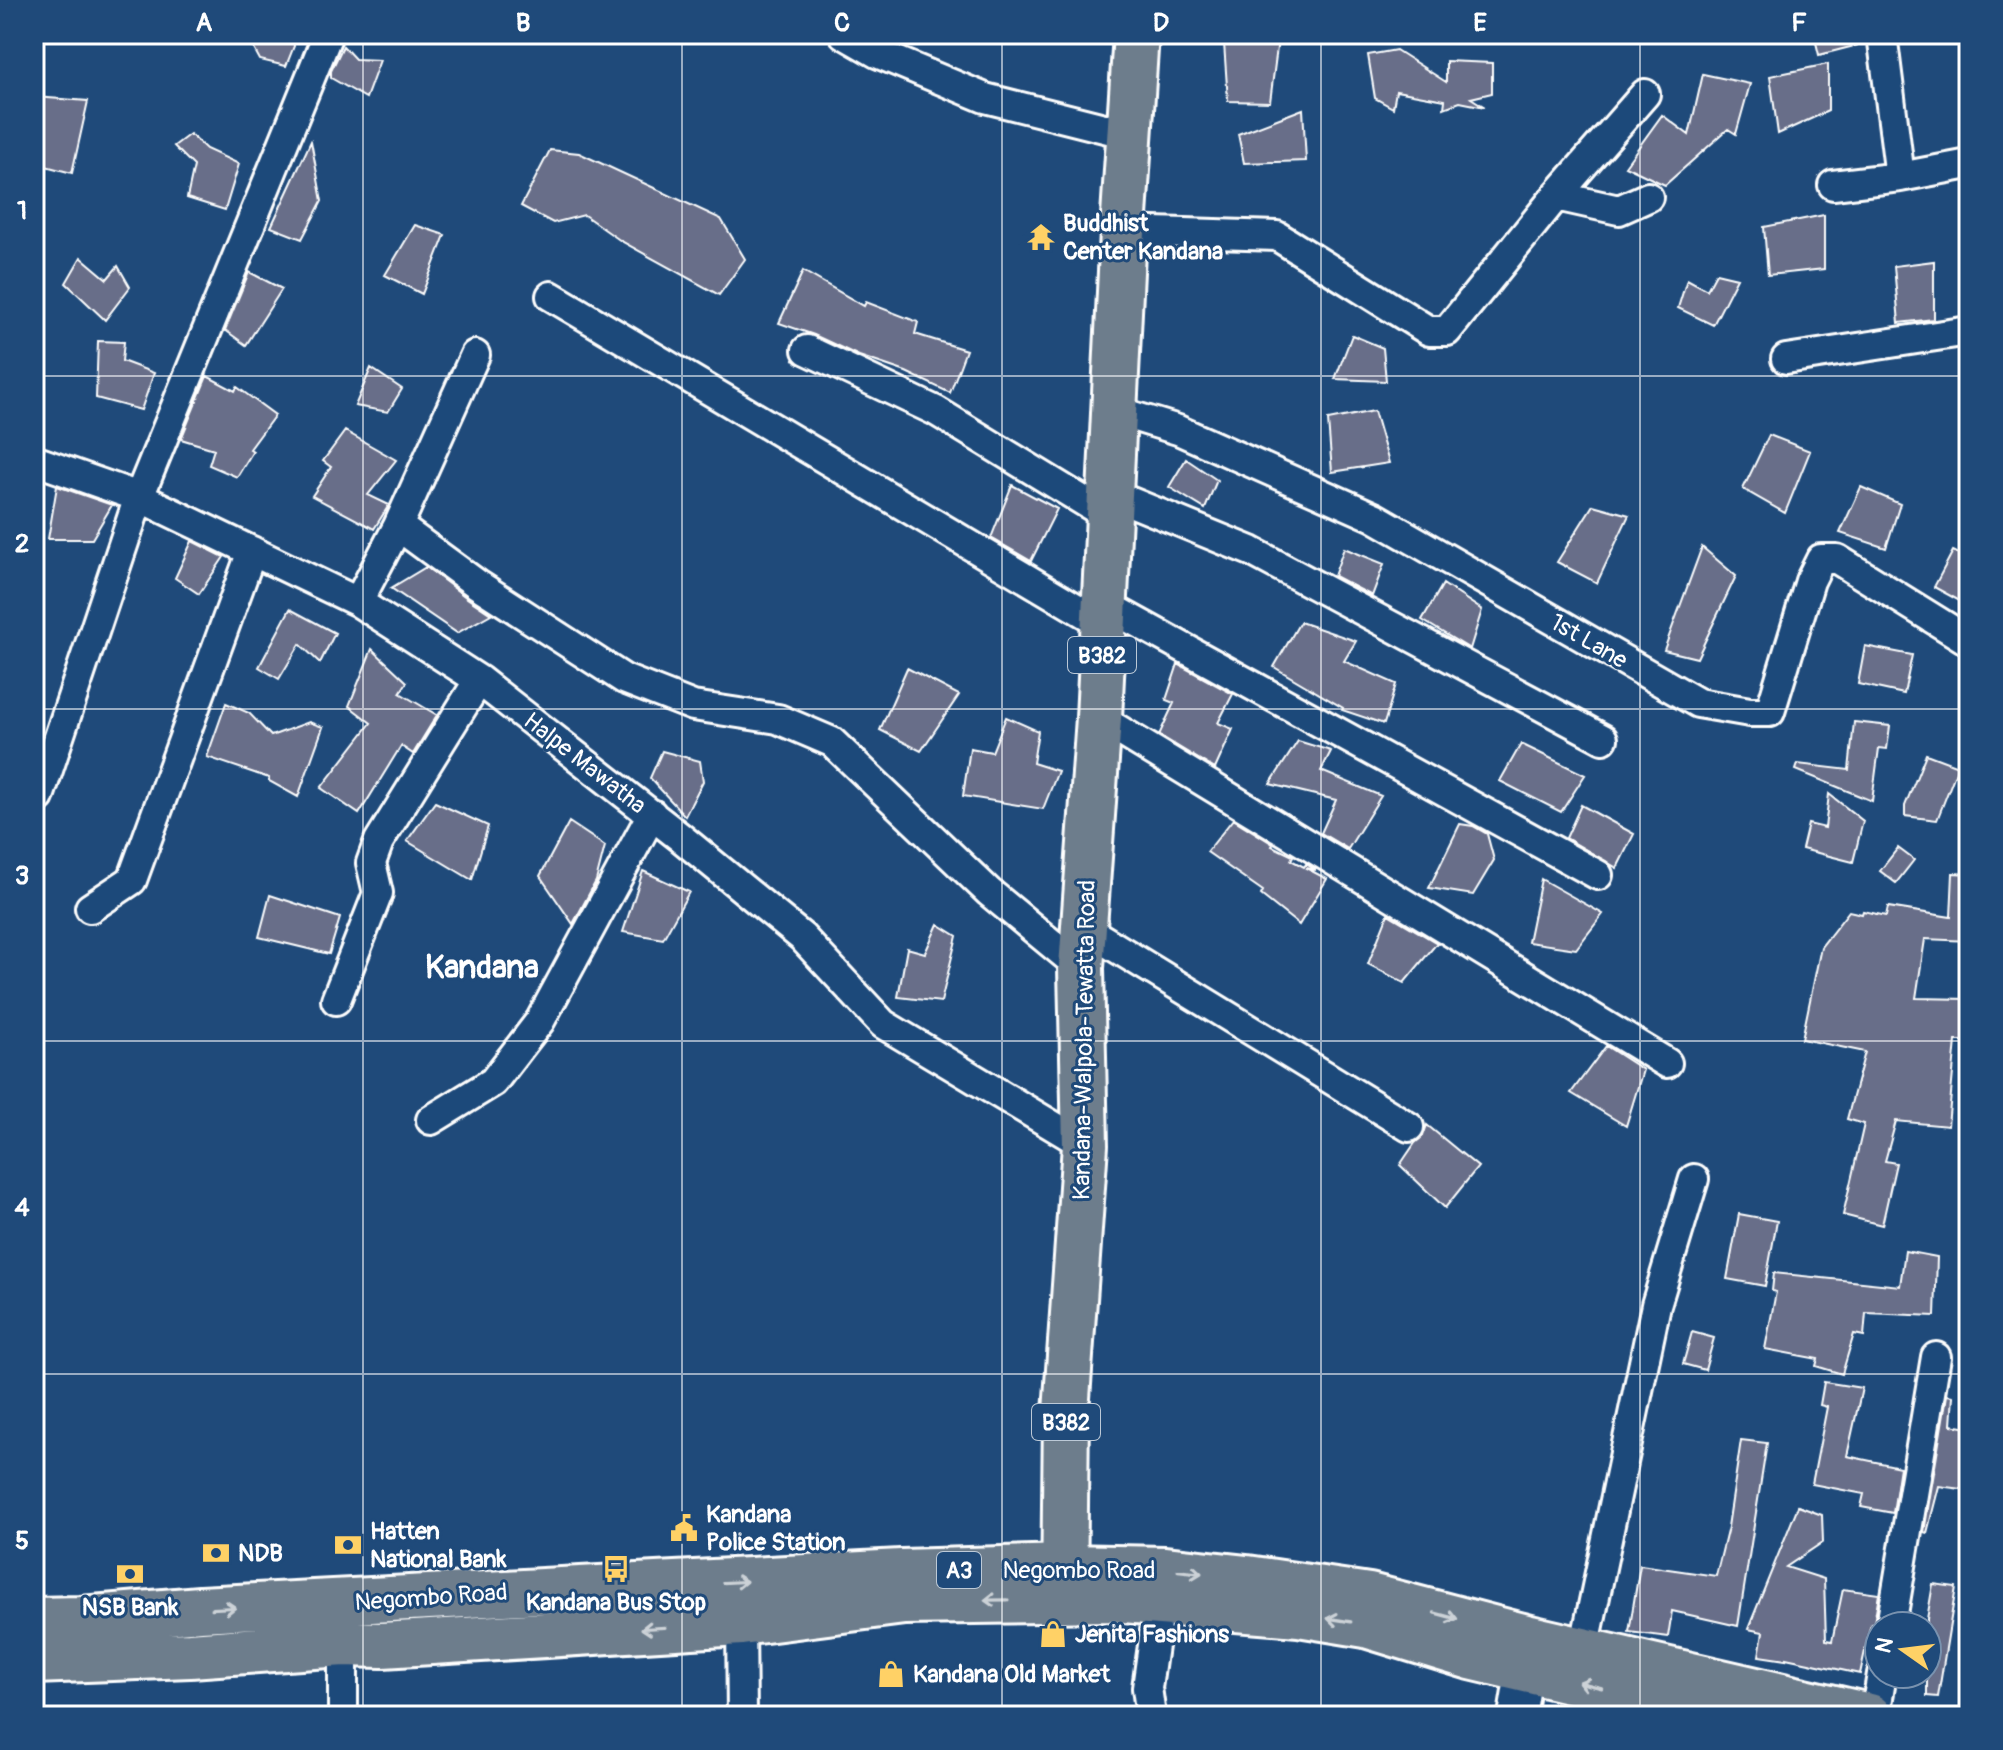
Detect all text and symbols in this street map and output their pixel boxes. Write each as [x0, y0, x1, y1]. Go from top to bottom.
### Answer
text: A [196, 7, 213, 39]
text: B [516, 7, 530, 39]
text: C [834, 7, 850, 39]
text: D [1153, 7, 1169, 39]
text: E [1473, 7, 1487, 39]
text: F [1791, 7, 1807, 39]
text: 1 [17, 195, 27, 227]
place label: Buddhist Center Kandana [1063, 209, 1223, 266]
temple icon: Buddhist Center Kandana [1026, 222, 1056, 252]
text: 2 [15, 528, 29, 560]
street label: 1st Lane [1545, 608, 1633, 675]
road number: B382 [1068, 637, 1136, 673]
street label: Halpe Mawatha [518, 707, 652, 820]
text: 3 [15, 860, 29, 892]
street label: Kandana-Walpola-Tewatta Road [1067, 880, 1102, 1200]
district label: Kandana [425, 948, 539, 988]
text: 4 [14, 1192, 30, 1224]
road number: B382 [1032, 1404, 1100, 1440]
place label: Kandana Police Station [706, 1500, 846, 1557]
public building icon: Kandana Police Station [669, 1513, 699, 1543]
place label: Hatten National Bank [370, 1517, 508, 1574]
text: 5 [15, 1525, 29, 1557]
bank icon: Hatten National Bank [333, 1530, 363, 1560]
bank icon: NDB [201, 1538, 231, 1568]
place label: NDB [238, 1539, 283, 1568]
road number: A3 [937, 1552, 981, 1588]
bus stop icon: Kandana Bus Stop [601, 1554, 631, 1584]
street label: Negombo Road [1002, 1556, 1156, 1585]
bank icon: NSB Bank [115, 1559, 145, 1589]
one-way arrow [1176, 1565, 1203, 1580]
one-way arrow [721, 1574, 748, 1589]
street label: Negombo Road [354, 1578, 508, 1617]
place label: Kandana Bus Stop [526, 1588, 706, 1617]
place label: NSB Bank [82, 1593, 179, 1622]
one-way arrow [983, 1593, 1010, 1608]
one-way arrow [210, 1601, 237, 1616]
one-way arrow [1433, 1609, 1459, 1624]
north arrow [1863, 1610, 1943, 1690]
one-way arrow [1327, 1612, 1352, 1627]
shop icon: Jenita Fashions [1038, 1619, 1068, 1649]
place label: Jenita Fashions [1075, 1620, 1229, 1649]
one-way arrow [640, 1621, 667, 1636]
text: N [1869, 1635, 1900, 1656]
shop icon: Kandana Old Market [876, 1659, 906, 1689]
place label: Kandana Old Market [913, 1660, 1111, 1689]
one-way arrow [1578, 1677, 1604, 1692]

